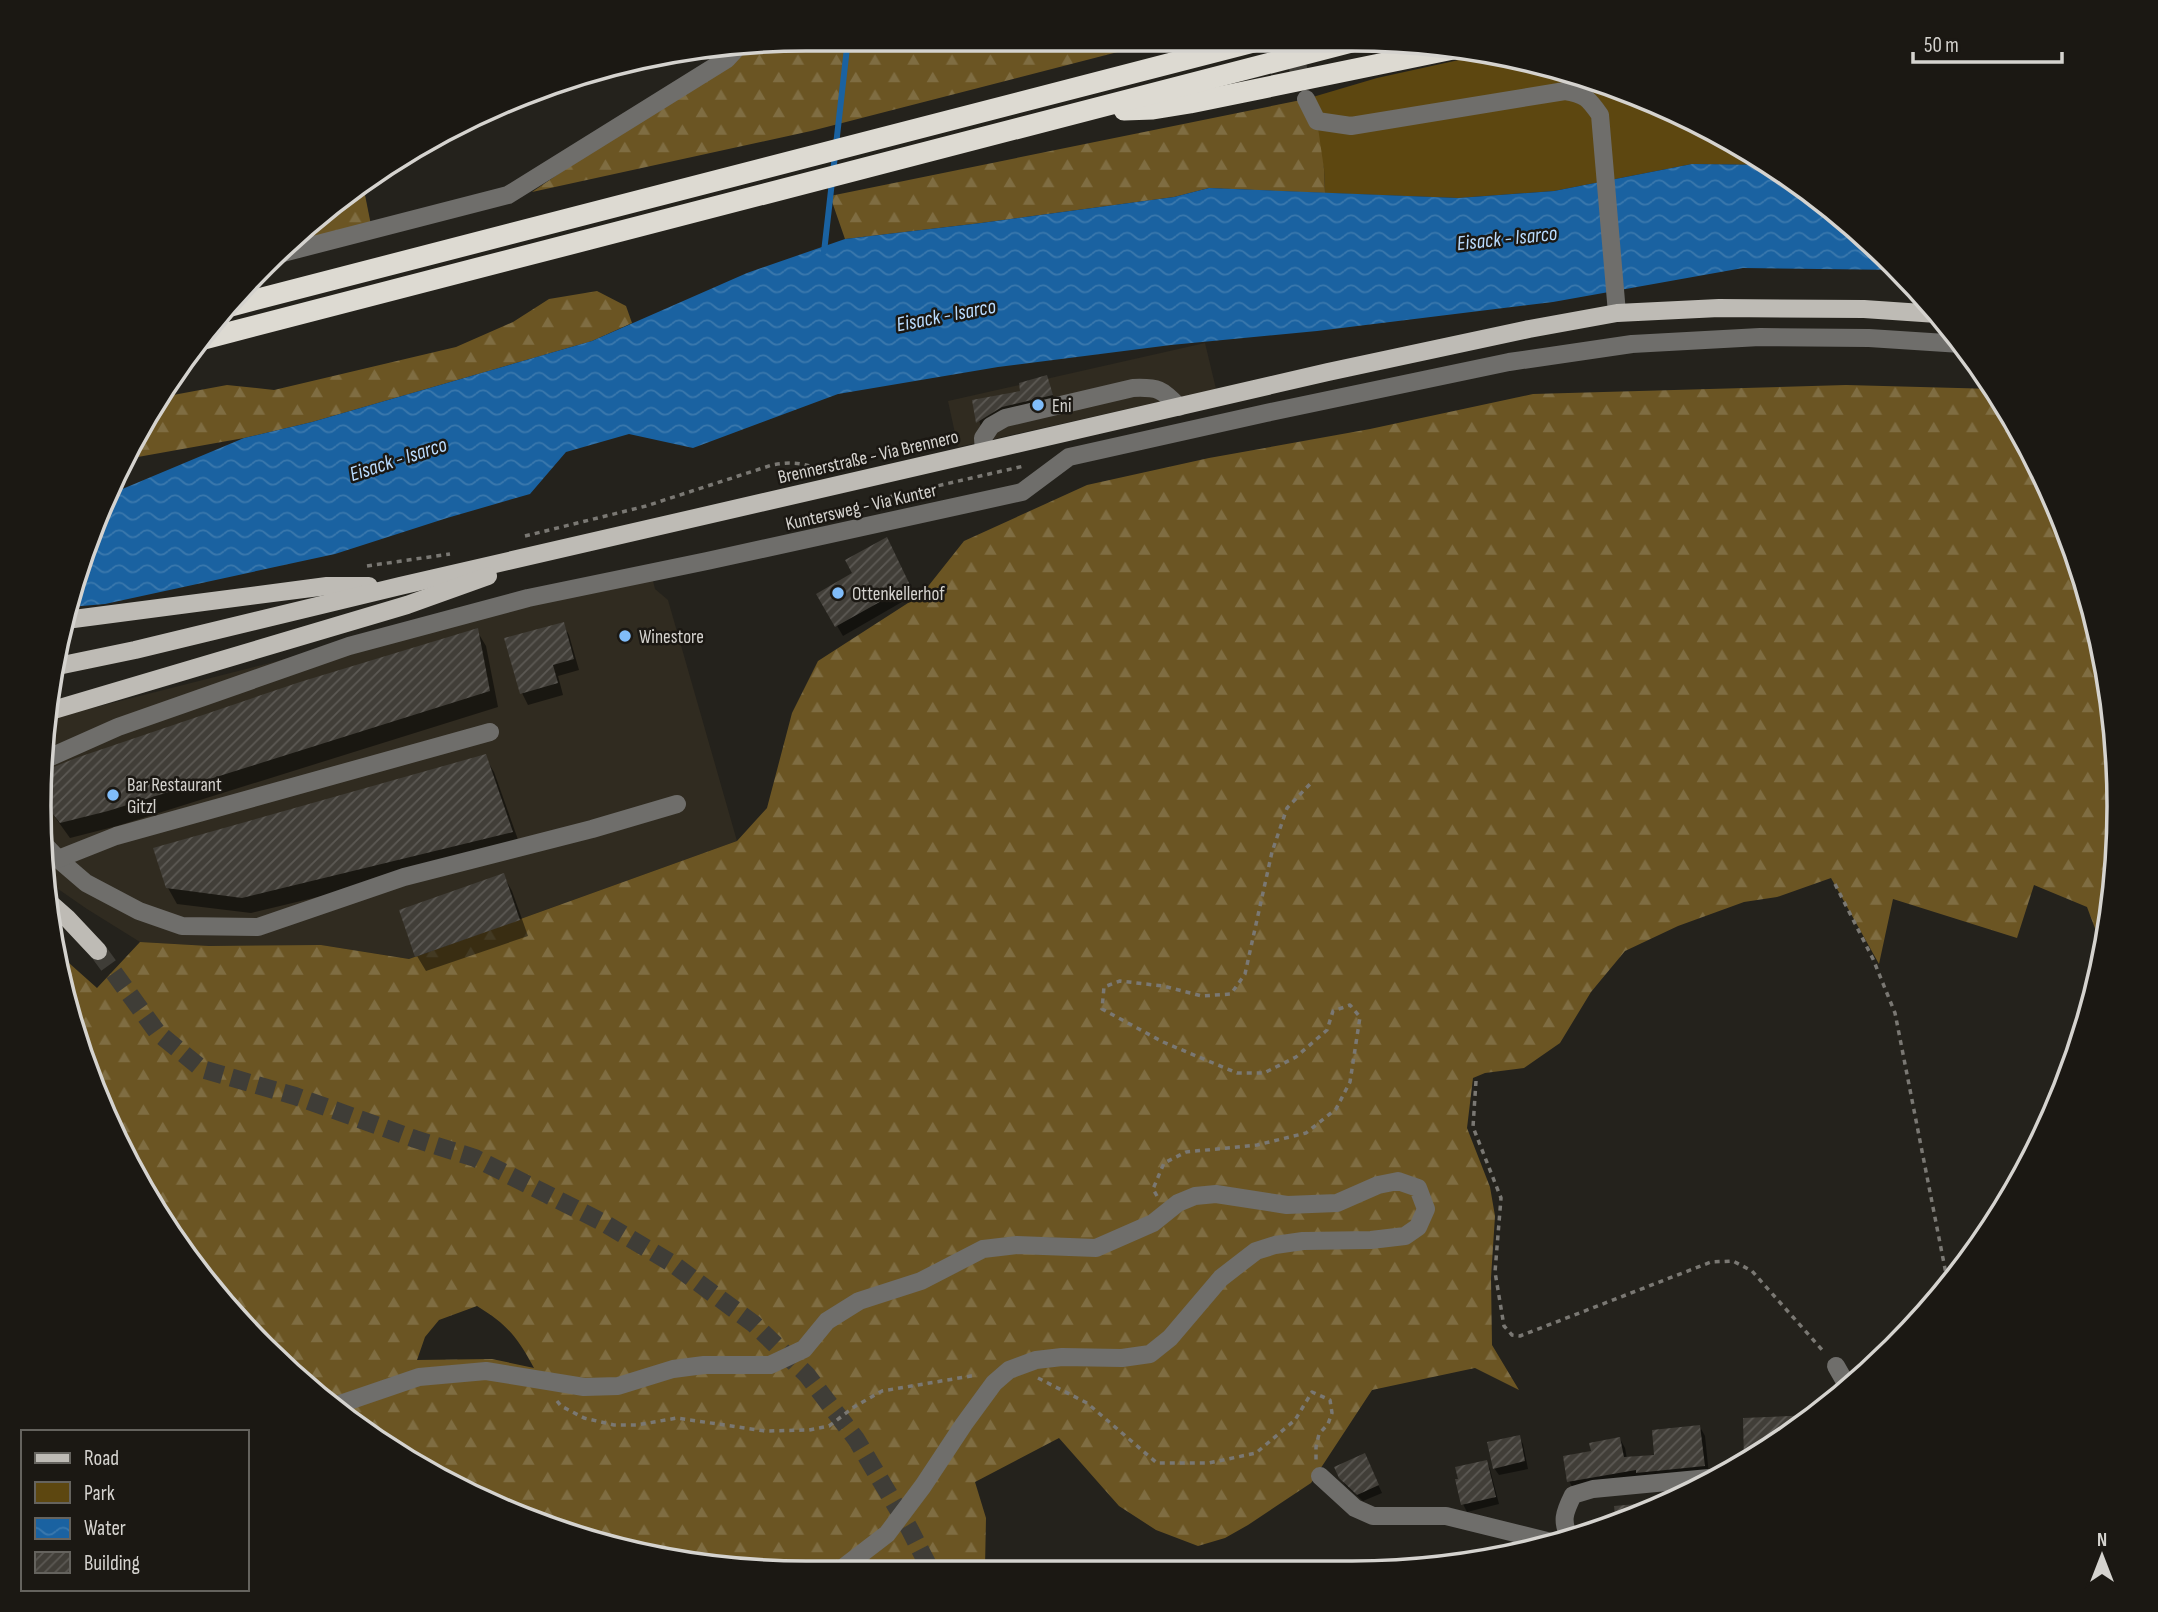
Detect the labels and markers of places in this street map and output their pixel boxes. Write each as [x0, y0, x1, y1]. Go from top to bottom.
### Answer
place label: Eni [1052, 395, 1072, 418]
marker: Eni [1030, 397, 1046, 413]
place label: Ottenkellerhof [852, 583, 945, 606]
marker: Ottenkellerhof [830, 585, 846, 601]
place label: Winestore [639, 626, 704, 649]
marker: Winestore [617, 628, 633, 644]
place label: Bar Restaurant Gitzl [127, 774, 222, 819]
marker: Bar Restaurant Gitzl [105, 787, 121, 803]

